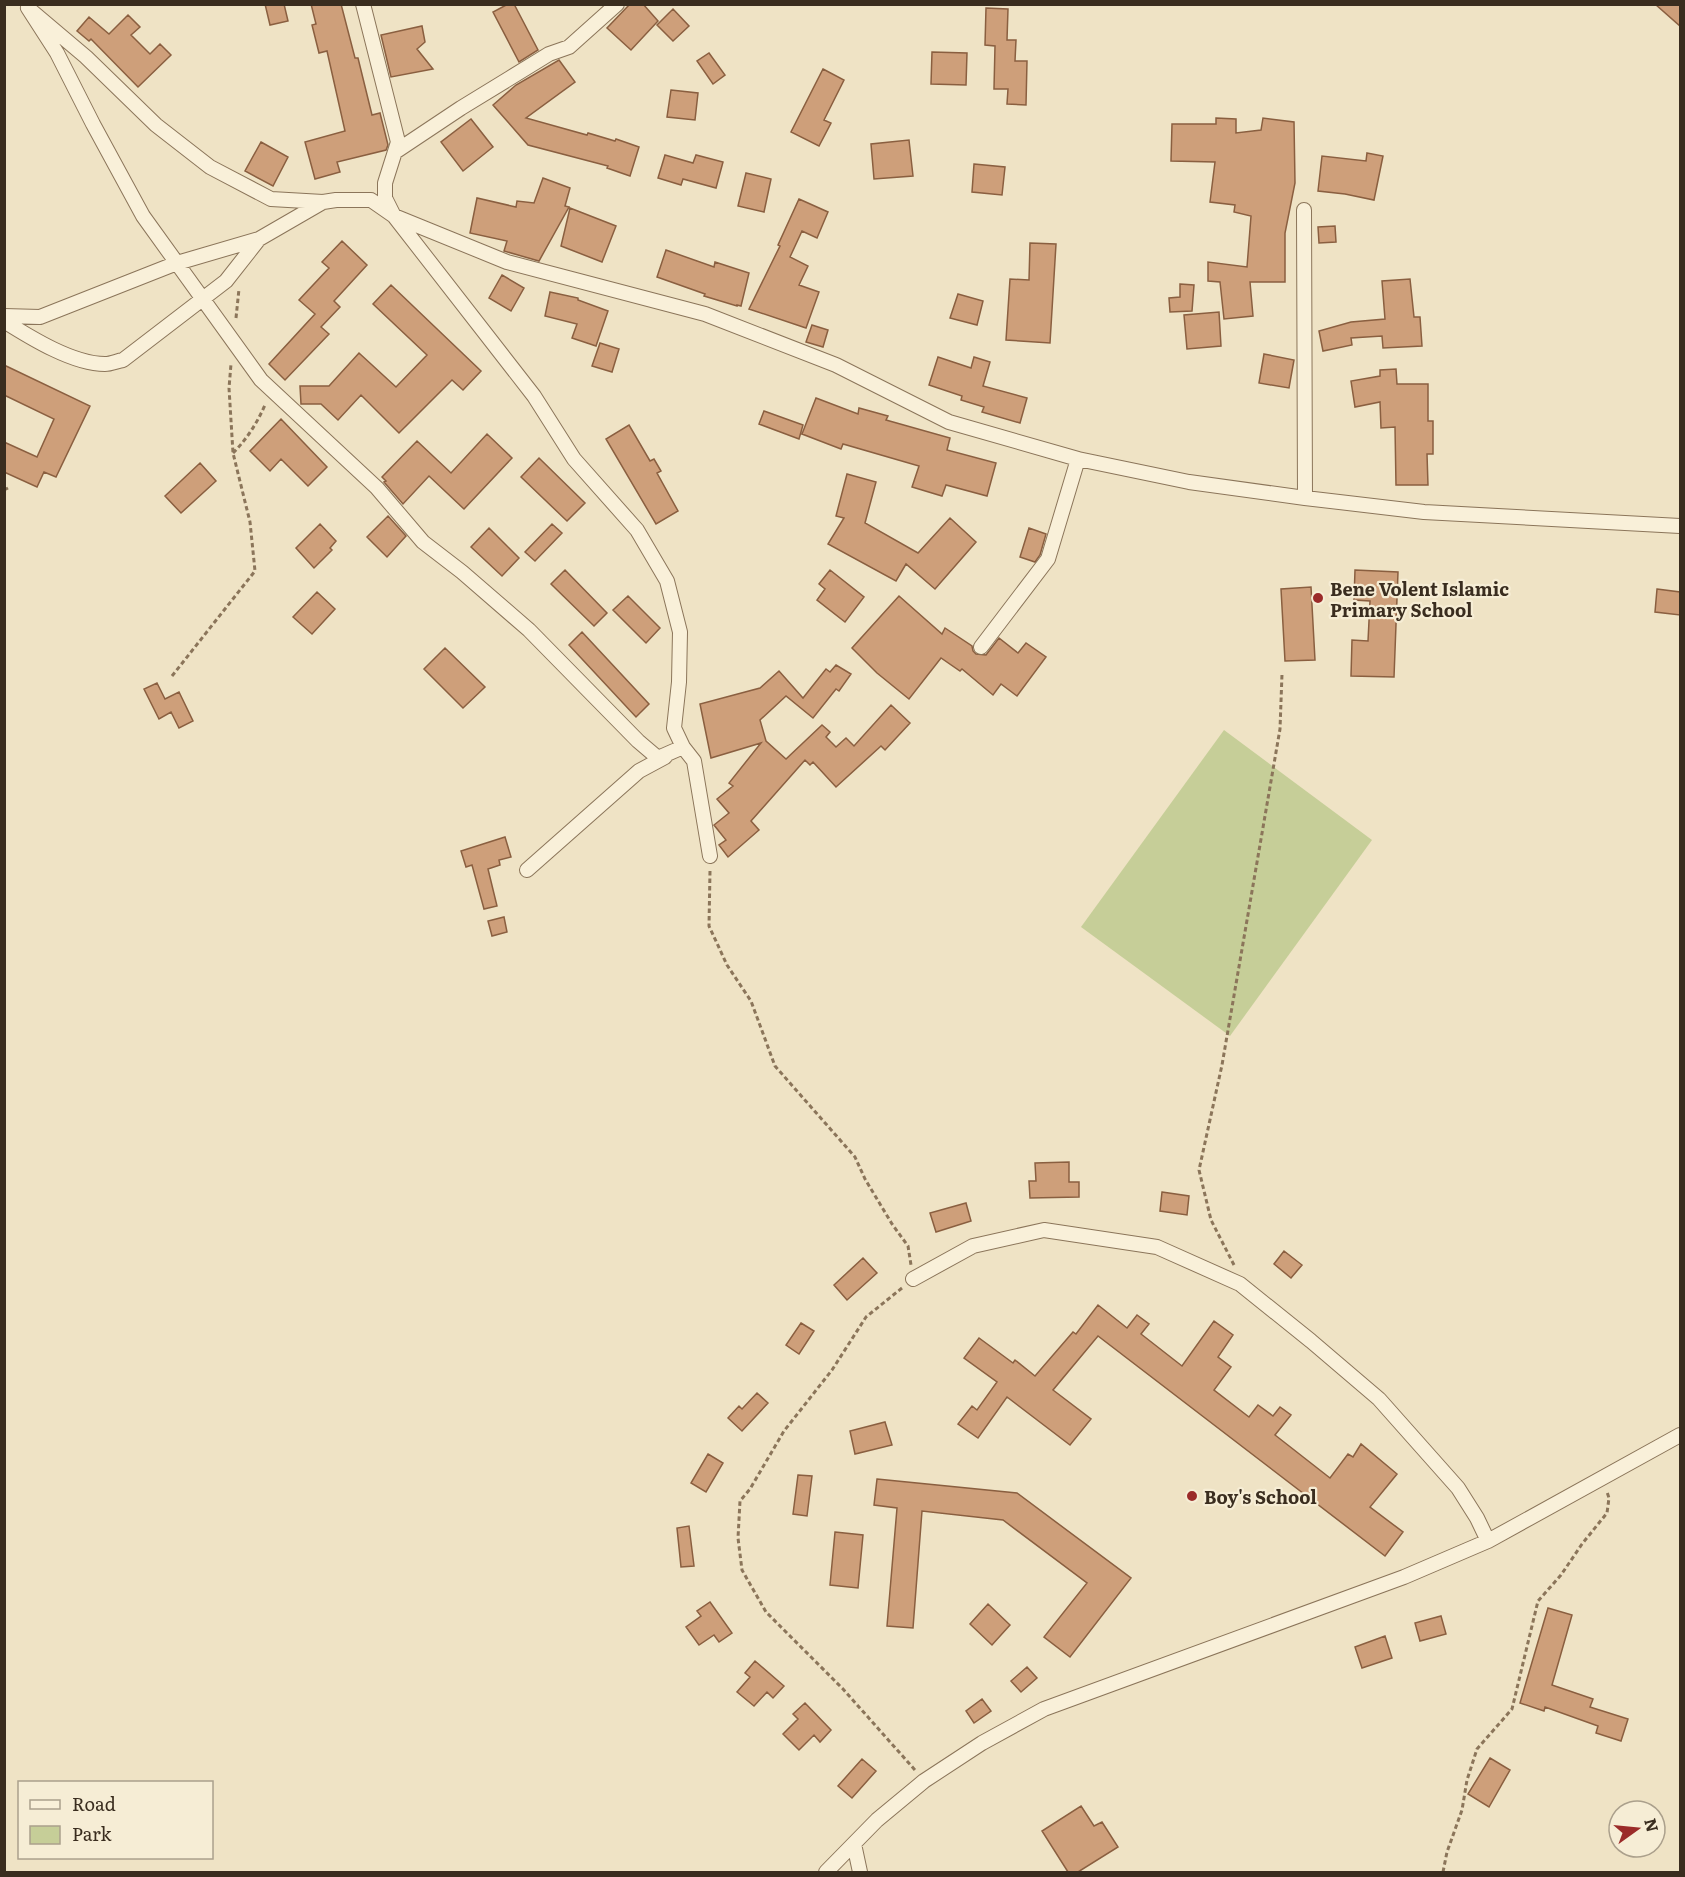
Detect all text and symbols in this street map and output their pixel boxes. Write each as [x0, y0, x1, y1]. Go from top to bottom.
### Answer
place label: Bene Volent Islamic Primary School [1330, 575, 1509, 623]
marker: Bene Volent Islamic Primary School [1311, 591, 1325, 605]
place label: Boy's School [1204, 1483, 1317, 1510]
marker: Boy's School [1185, 1489, 1199, 1503]
legend [18, 1781, 213, 1859]
text: Road [72, 1790, 116, 1817]
north arrow [1607, 1799, 1667, 1859]
text: N [1639, 1815, 1666, 1834]
text: Park [72, 1820, 113, 1847]

